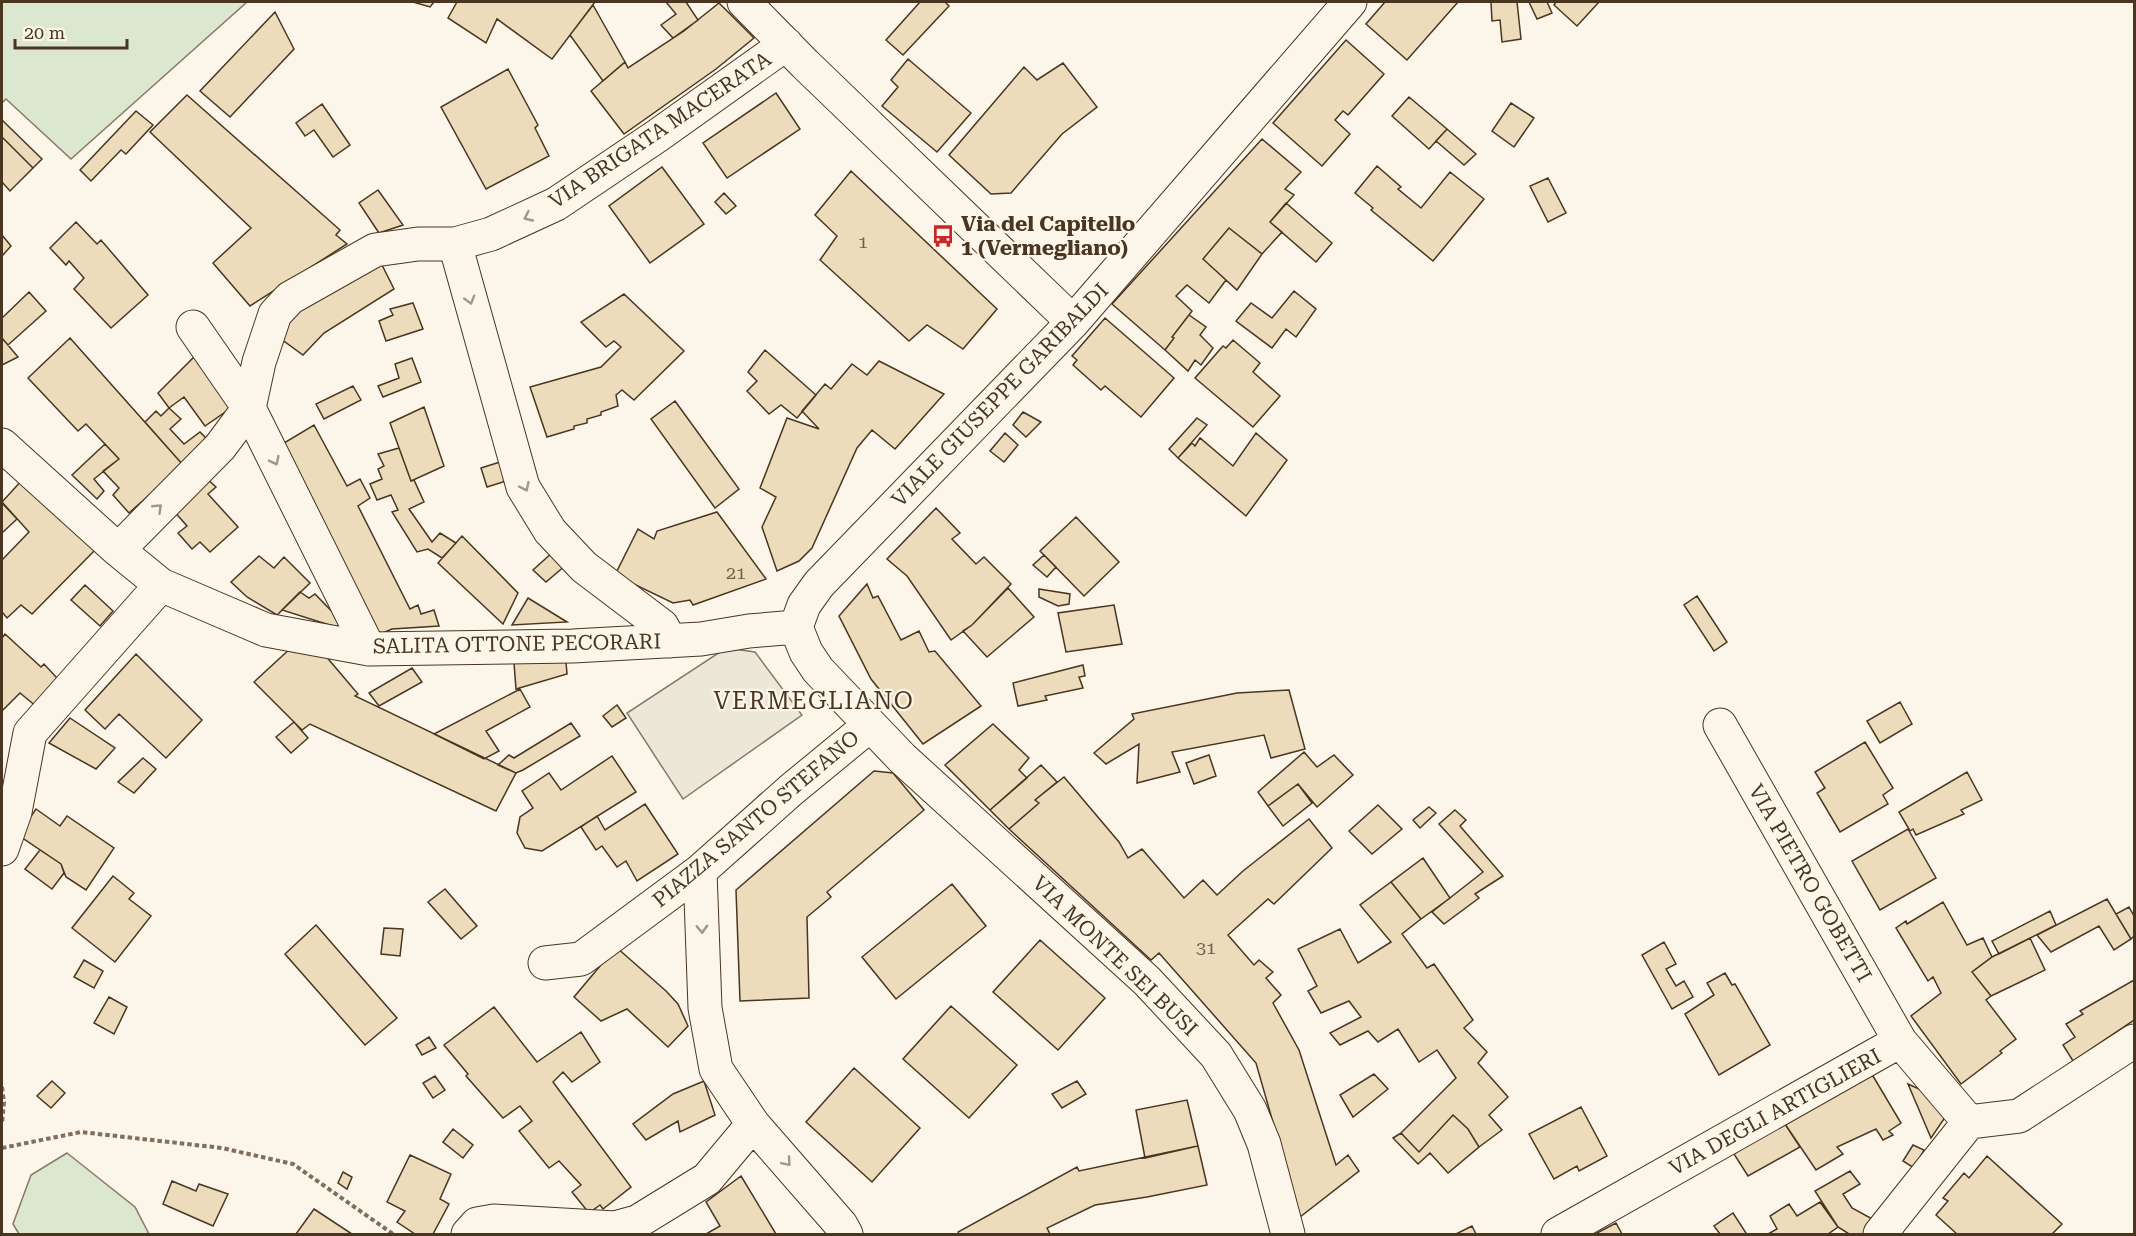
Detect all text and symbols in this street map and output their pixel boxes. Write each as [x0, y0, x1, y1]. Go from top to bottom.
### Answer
scale bar [15, 12, 128, 50]
text: 20 m [24, 22, 65, 43]
street label: VIA BRIGATA MACERATA [545, 47, 776, 213]
one-way arrow [523, 209, 534, 221]
place label: Via del Capitello 1 (Vermegliano) [961, 212, 1135, 260]
bus stop icon: Via del Capitello 1 (Vermegliano) [930, 223, 956, 249]
house number: 1 [858, 231, 868, 252]
street label: VIALE GIUSEPPE GARIBALDI [887, 278, 1113, 512]
one-way arrow [463, 294, 475, 305]
one-way arrow [268, 454, 280, 465]
one-way arrow [517, 481, 529, 492]
one-way arrow [151, 505, 162, 516]
house number: 21 [726, 562, 746, 583]
street label: SALITA OTTONE PECORARI [373, 629, 661, 659]
district label: VERMEGLIANO [714, 687, 914, 715]
street label: PIAZZA SANTO STEFANO [648, 726, 864, 912]
street label: VIA PIETRO GOBETTI [1744, 780, 1876, 986]
street label: VIA MONTE SEI BUSI [1028, 871, 1202, 1041]
one-way arrow [696, 925, 709, 934]
house number: 31 [1196, 937, 1216, 958]
street label: VIA DEGLI ARTIGLIERI [1665, 1044, 1885, 1180]
one-way arrow [779, 1155, 790, 1166]

